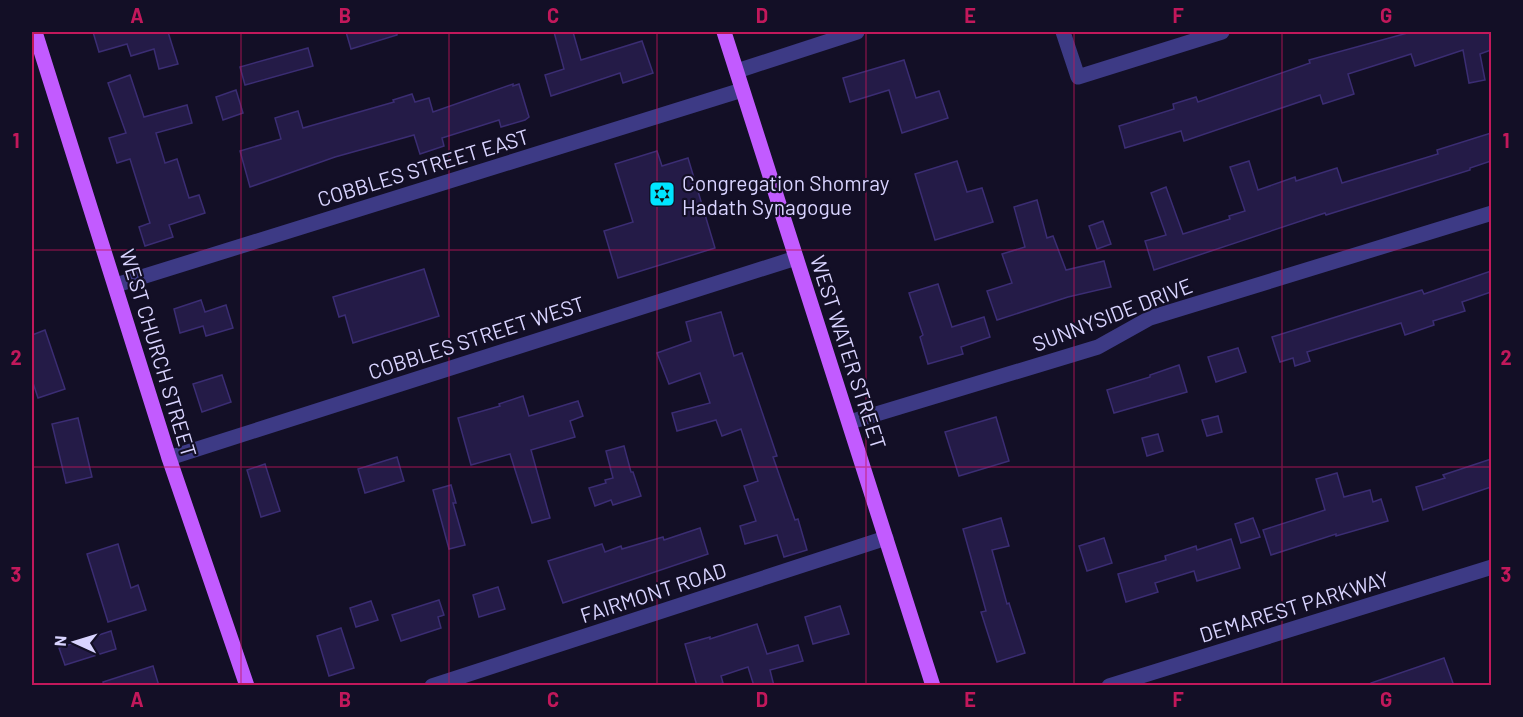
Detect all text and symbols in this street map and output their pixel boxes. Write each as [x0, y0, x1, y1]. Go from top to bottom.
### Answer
text: A [130, 3, 144, 27]
text: B [339, 3, 351, 27]
text: C [547, 3, 559, 27]
text: D [756, 3, 768, 27]
text: E [964, 3, 976, 27]
text: F [1172, 3, 1184, 27]
text: G [1380, 3, 1392, 27]
street label: COBBLES STREET EAST [314, 123, 532, 211]
text: 1 [12, 128, 20, 152]
text: 1 [1502, 128, 1510, 152]
place label: Congregation Shomray Hadath Synagogue [682, 170, 890, 219]
synagogue icon: Congregation Shomray Hadath Synagogue [647, 179, 677, 209]
street label: WEST CHURCH STREET [115, 246, 203, 460]
street label: WEST WATER STREET [806, 252, 892, 452]
street label: SUNNYSIDE DRIVE [1029, 272, 1195, 356]
street label: COBBLES STREET WEST [365, 290, 587, 384]
text: 2 [10, 345, 22, 369]
text: 2 [1500, 345, 1512, 369]
street label: FAIRMONT ROAD [577, 557, 729, 627]
text: 3 [11, 562, 21, 586]
text: 3 [1501, 562, 1511, 586]
street label: DEMAREST PARKWAY [1196, 565, 1392, 647]
north arrow [45, 612, 105, 672]
text: N [50, 635, 69, 647]
text: A [130, 687, 144, 711]
text: B [339, 687, 351, 711]
text: C [547, 687, 559, 711]
text: D [756, 687, 768, 711]
text: E [964, 687, 976, 711]
text: F [1172, 687, 1184, 711]
text: G [1380, 687, 1392, 711]

